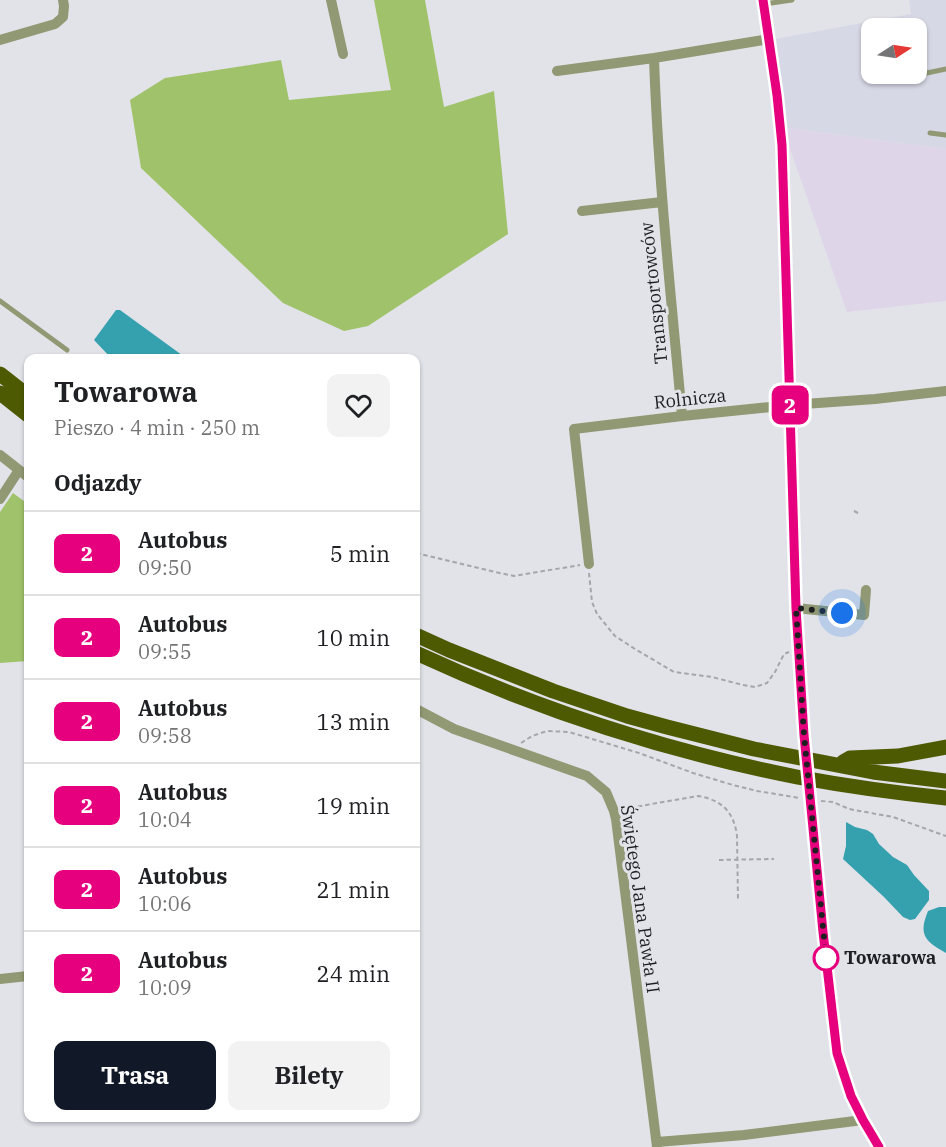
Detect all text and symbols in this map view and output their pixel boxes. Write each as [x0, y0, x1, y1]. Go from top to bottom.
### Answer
north arrow [861, 18, 927, 84]
map controls [861, 18, 927, 84]
street label: Transportowców [635, 221, 672, 365]
text: Towarowa [54, 373, 198, 410]
button: heart [327, 374, 390, 437]
street label: Rolnicza [653, 383, 728, 414]
line badge: 2 [770, 386, 810, 424]
text: 2 [784, 391, 796, 419]
text: Pieszo · 4 min · 250 m [54, 414, 260, 441]
text: Odjazdy [54, 468, 142, 497]
text: Autobus [138, 525, 227, 554]
text: 2 [81, 539, 93, 567]
text: 5 min [330, 539, 390, 568]
text: 09:50 [138, 554, 192, 581]
your location [827, 598, 857, 628]
text: Autobus [138, 609, 227, 638]
text: 2 [81, 623, 93, 651]
text: 10 min [317, 623, 390, 652]
text: 09:55 [138, 638, 192, 665]
text: Autobus [138, 693, 227, 722]
text: 2 [81, 707, 93, 735]
text: 13 min [317, 707, 390, 736]
text: 09:58 [138, 722, 192, 749]
text: Autobus [138, 777, 227, 806]
text: 2 [81, 791, 93, 819]
text: 19 min [317, 791, 390, 820]
street label: Świętego Jana Pawła II [616, 803, 665, 995]
text: 10:04 [138, 806, 192, 833]
text: Autobus [138, 861, 227, 890]
text: 2 [81, 875, 93, 903]
text: 21 min [317, 875, 390, 904]
text: 10:06 [138, 890, 192, 917]
text: Autobus [138, 945, 227, 974]
marker: Towarowa [813, 945, 839, 971]
place label: Towarowa [844, 946, 936, 969]
text: 2 [81, 959, 93, 987]
text: 24 min [317, 959, 390, 988]
text: 10:09 [138, 974, 192, 1001]
button: Trasa [54, 1041, 216, 1110]
button: Bilety [228, 1041, 390, 1110]

